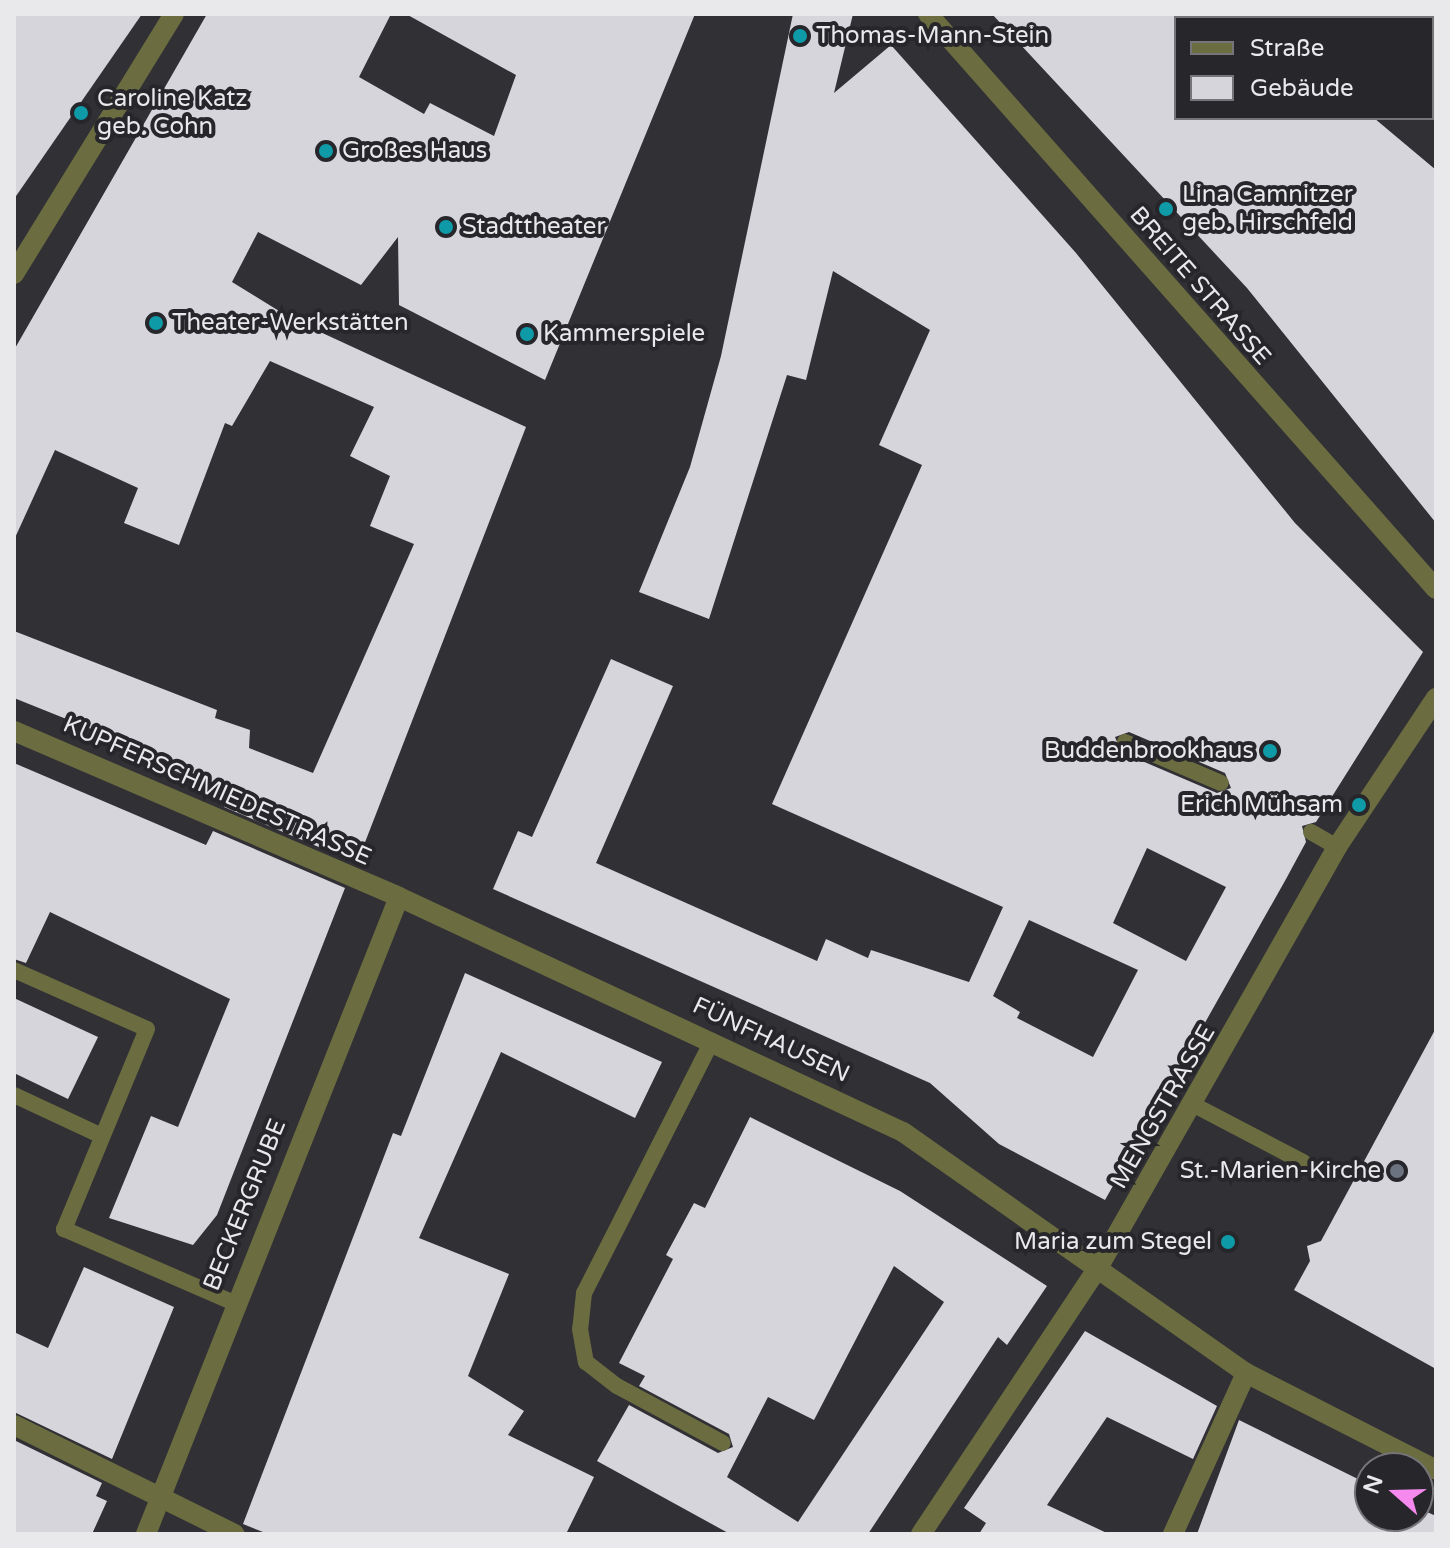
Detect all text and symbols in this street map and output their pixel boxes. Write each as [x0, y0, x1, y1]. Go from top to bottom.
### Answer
legend [1174, 16, 1434, 120]
place label: Thomas-Mann-Stein [816, 22, 1049, 50]
marker: Thomas-Mann-Stein [791, 27, 809, 45]
text: Straße [1250, 34, 1324, 63]
text: Gebäude [1250, 74, 1354, 103]
place label: Caroline Katz geb. Cohn [97, 85, 247, 141]
marker: Caroline Katz geb. Cohn [72, 104, 90, 122]
place label: Großes Haus [342, 137, 487, 165]
marker: Großes Haus [317, 142, 335, 160]
place label: Lina Camnitzer geb. Hirschfeld [1182, 181, 1353, 237]
marker: Lina Camnitzer geb. Hirschfeld [1157, 200, 1175, 218]
street label: BREITE STRASSE [1123, 201, 1277, 371]
place label: Stadttheater [462, 213, 606, 241]
marker: Stadttheater [437, 218, 455, 236]
place label: Theater-Werkstätten [172, 309, 409, 337]
marker: Theater-Werkstätten [147, 314, 165, 332]
place label: Kammerspiele [543, 320, 705, 348]
marker: Kammerspiele [518, 325, 536, 343]
street label: KUPFERSCHMIEDESTRASSE [59, 710, 375, 872]
place label: Buddenbrookhaus [1044, 737, 1254, 765]
marker: Buddenbrookhaus [1261, 742, 1279, 760]
place label: Erich Mühsam [1180, 791, 1343, 819]
marker: Erich Mühsam [1350, 796, 1368, 814]
street label: FÜNFHAUSEN [688, 991, 854, 1089]
street label: MENGSTRASSE [1104, 1020, 1222, 1194]
street label: BECKERGRUBE [197, 1115, 293, 1295]
place label: St.-Marien-Kirche [1180, 1157, 1381, 1185]
marker: St.-Marien-Kirche [1388, 1162, 1406, 1180]
place label: Maria zum Stegel [1014, 1228, 1212, 1256]
marker: Maria zum Stegel [1219, 1233, 1237, 1251]
north arrow [1354, 1452, 1434, 1532]
text: N [1358, 1472, 1389, 1497]

